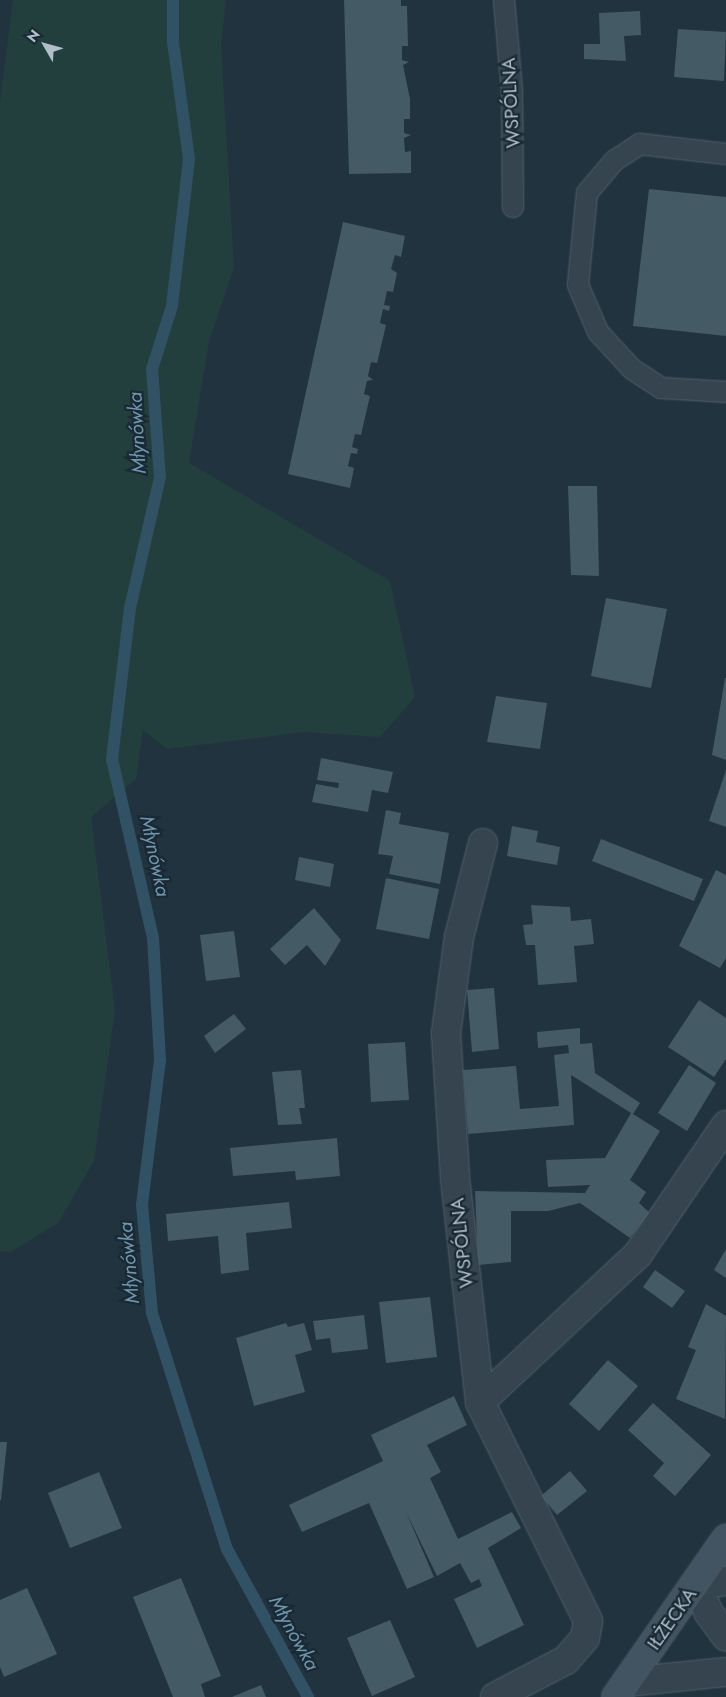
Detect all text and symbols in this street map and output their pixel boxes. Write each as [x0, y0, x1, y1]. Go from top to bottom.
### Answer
north arrow [20, 20, 70, 70]
text: N [22, 25, 44, 46]
street label: WSPÓLNA [497, 57, 525, 149]
water label: Młynówka [123, 391, 151, 475]
water label: Młynówka [135, 813, 175, 899]
street label: WSPÓLNA [446, 1197, 478, 1289]
water label: Młynówka [113, 1221, 145, 1305]
street label: IŁŻECKA [643, 1584, 701, 1654]
water label: Młynówka [264, 1591, 324, 1675]

